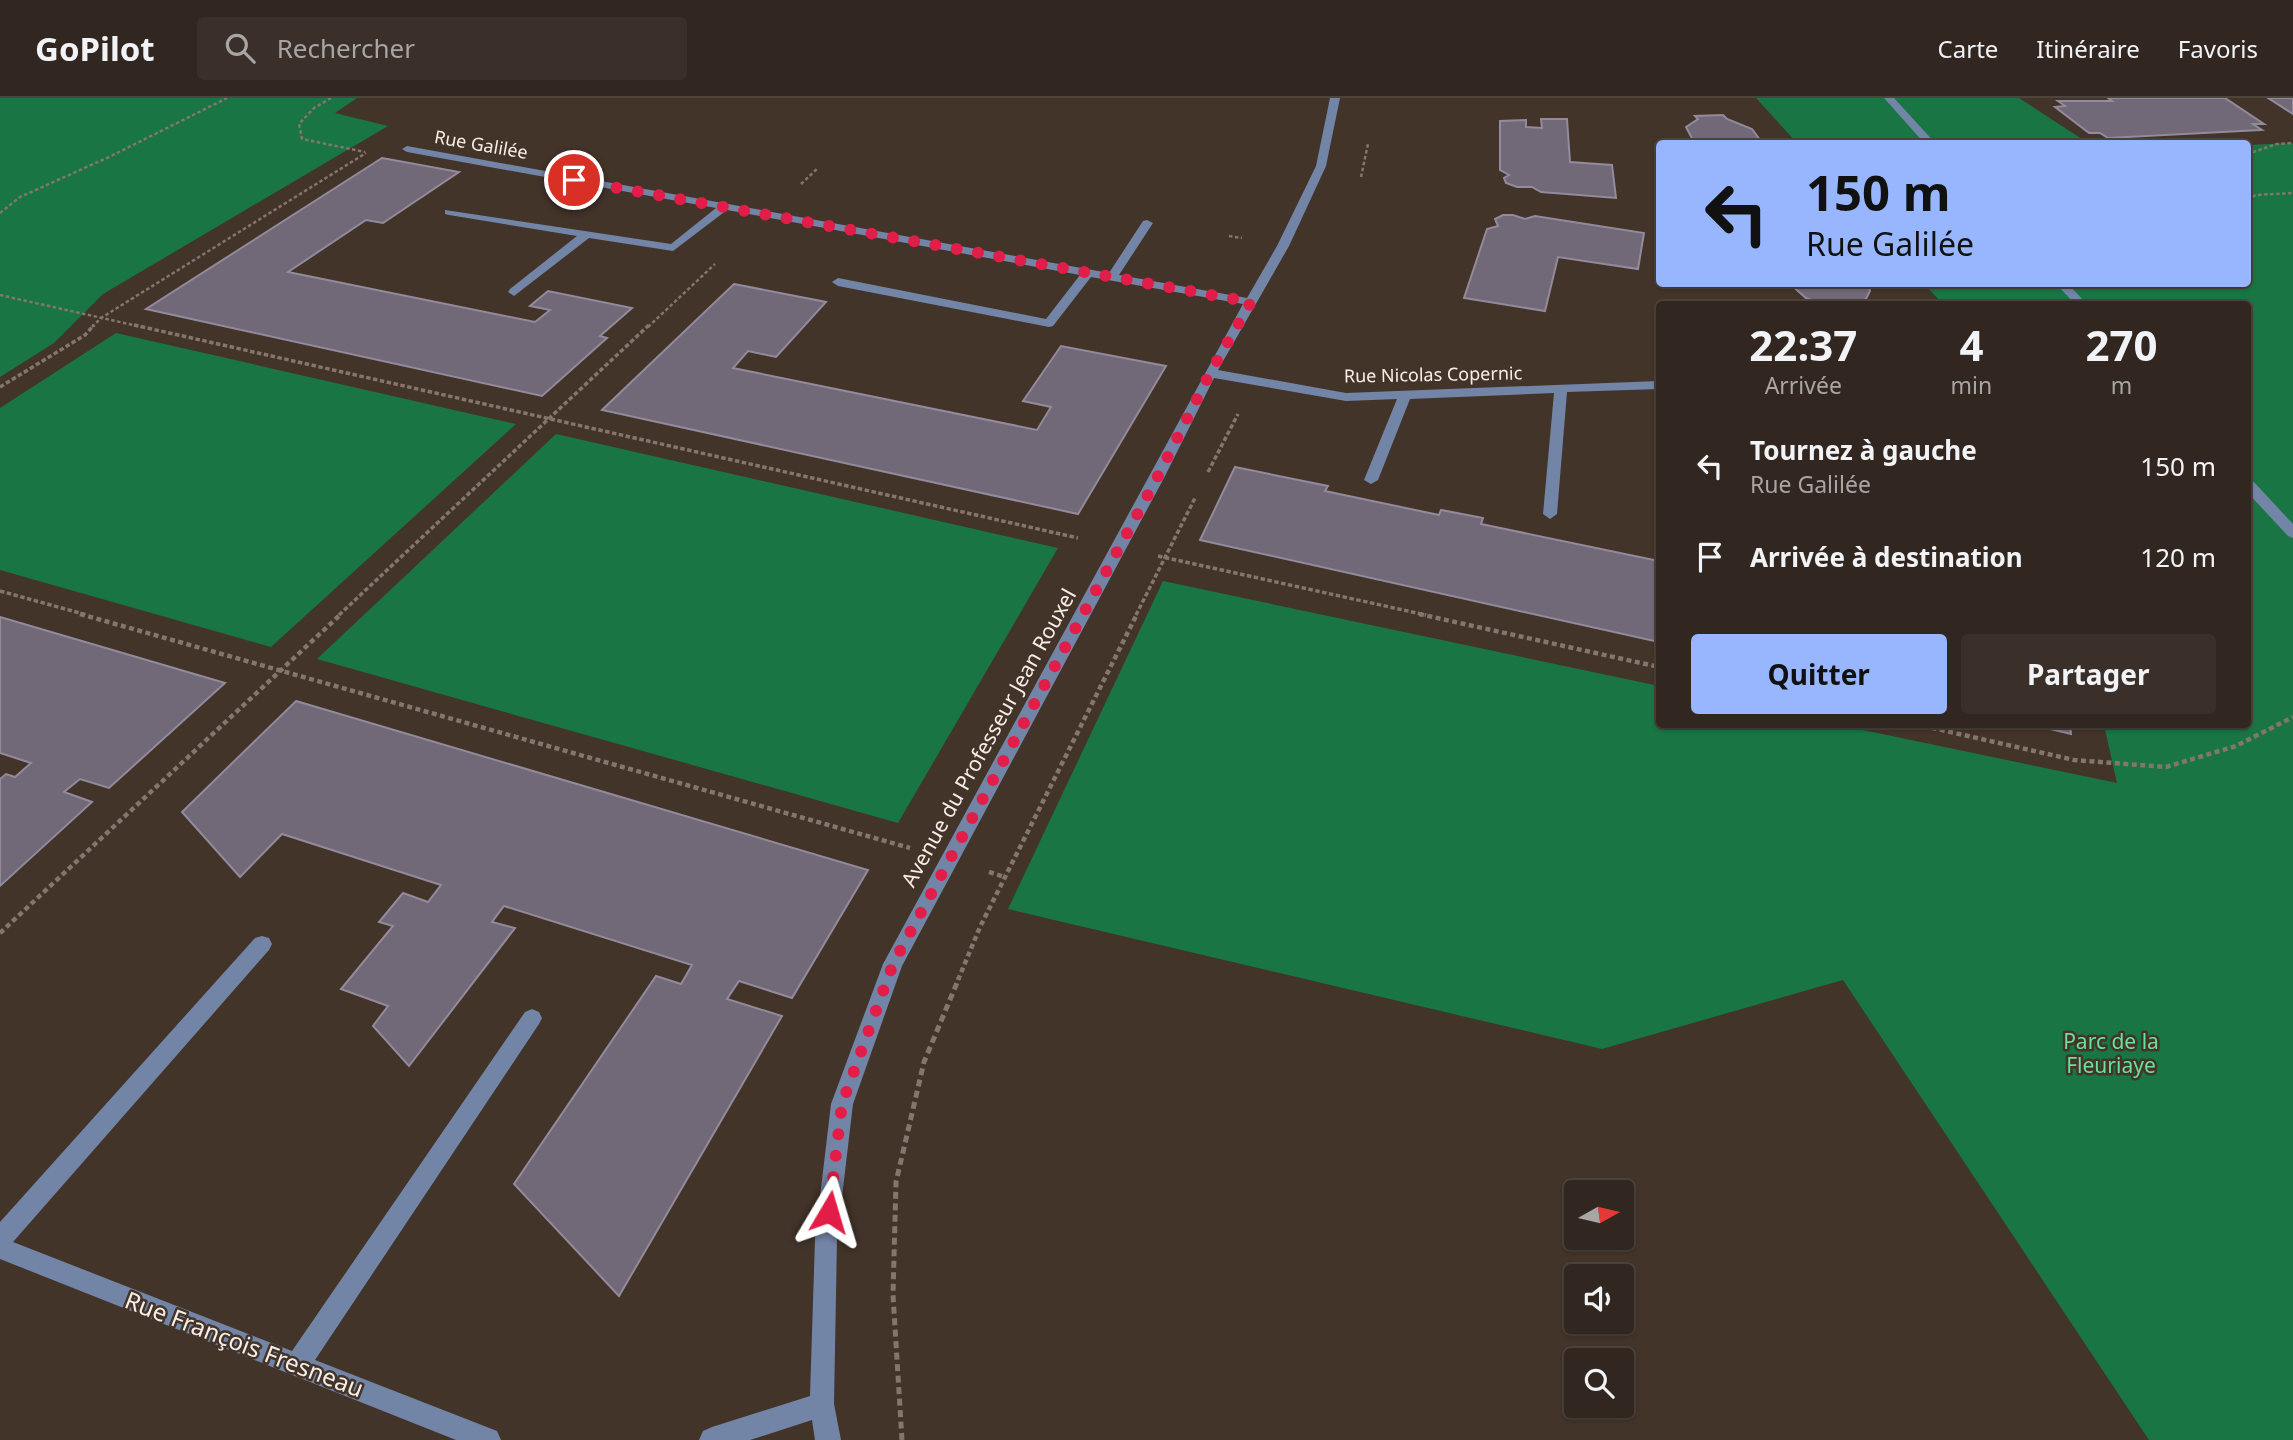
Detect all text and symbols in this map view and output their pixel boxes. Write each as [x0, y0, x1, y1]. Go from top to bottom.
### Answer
search box [197, 17, 687, 80]
text: GoPilot [35, 26, 155, 71]
icon: search [221, 29, 259, 67]
text: Rechercher [277, 30, 415, 66]
text: Carte [1938, 32, 1998, 65]
text: Itinéraire [2036, 32, 2140, 65]
text: Favoris [2178, 32, 2258, 65]
street label: Rue Galilée [433, 124, 530, 164]
pin [544, 150, 604, 210]
text: 150 m [1806, 159, 1951, 225]
icon: arrive [555, 161, 593, 199]
icon: left [1691, 168, 1782, 259]
text: Rue Galilée [1806, 222, 1974, 265]
text: 22:37 [1749, 316, 1857, 373]
text: 4 [1959, 316, 1983, 373]
text: 270 [2086, 316, 2158, 373]
street label: Rue Nicolas Copernic [1344, 360, 1523, 388]
text: Arrivée [1765, 369, 1842, 401]
text: min [1951, 369, 1992, 401]
text: m [2111, 369, 2132, 401]
text: Tournez à gauche [1750, 432, 1977, 468]
icon: left [1691, 447, 1729, 485]
text: 150 m [2140, 448, 2216, 484]
text: Rue Galilée [1750, 468, 1871, 500]
icon: arrive [1691, 538, 1729, 576]
text: Arrivée à destination [1750, 539, 2023, 575]
text: 120 m [2140, 539, 2216, 575]
street label: Avenue du Professeur Jean Rouxel [894, 583, 1082, 892]
button: Quitter [1691, 634, 1947, 714]
button: Partager [1961, 634, 2216, 714]
park label: Parc de la Fleuriaye [2063, 1027, 2159, 1079]
position arrow [792, 1175, 866, 1249]
north arrow [1564, 1180, 1634, 1250]
map controls [1564, 1180, 1634, 1418]
button: sound [1564, 1264, 1634, 1334]
street label: Rue François Fresneau [120, 1283, 369, 1404]
button: search [1564, 1348, 1634, 1418]

